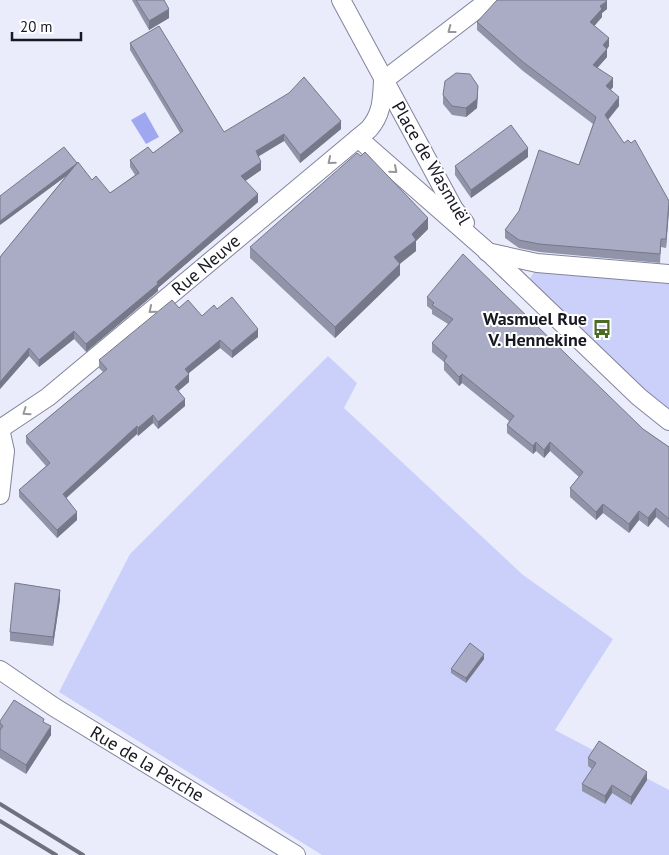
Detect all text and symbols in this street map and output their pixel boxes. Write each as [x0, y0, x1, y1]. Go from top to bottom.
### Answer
scale bar [12, 10, 81, 42]
text: 20 m [20, 17, 53, 36]
one-way arrow [447, 24, 456, 33]
street label: Place de Wasmuël [387, 97, 476, 229]
one-way arrow [327, 155, 336, 164]
one-way arrow [389, 164, 398, 173]
street label: Rue Neuve [167, 229, 245, 300]
one-way arrow [149, 304, 158, 313]
place label: Wasmuel Rue V. Hennekine [483, 307, 587, 351]
bus stop icon: Wasmuel Rue V. Hennekine [591, 318, 613, 340]
one-way arrow [22, 406, 32, 415]
street label: Rue de la Perche [86, 721, 208, 807]

